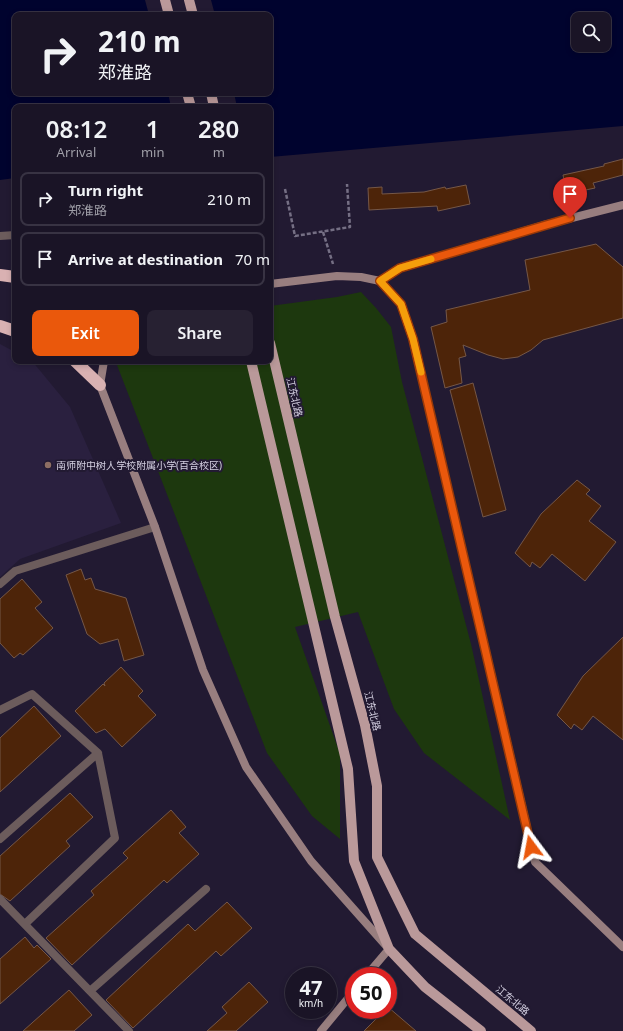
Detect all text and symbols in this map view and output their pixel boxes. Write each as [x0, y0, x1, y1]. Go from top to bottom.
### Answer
map controls [571, 12, 611, 52]
button: search [571, 12, 611, 52]
text: 210 m [98, 22, 181, 60]
icon: right [32, 28, 84, 80]
text: 郑淮路 [98, 60, 152, 84]
text: 08:12 [46, 112, 107, 145]
text: 1 [146, 112, 160, 145]
text: 280 [198, 112, 239, 145]
text: Arrival [57, 143, 96, 161]
text: min [141, 143, 164, 161]
text: m [213, 143, 225, 161]
pin [553, 177, 587, 218]
text: Turn right [68, 180, 143, 200]
icon: arrive [559, 183, 581, 205]
icon: right [34, 188, 56, 210]
text: 210 m [207, 189, 251, 209]
text: 郑淮路 [68, 201, 107, 219]
icon: arrive [34, 248, 56, 270]
text: Arrive at destination [68, 249, 223, 269]
text: 70 m [235, 249, 270, 269]
button: Exit [32, 310, 139, 356]
button: Share [147, 310, 253, 356]
street label: 江东北路 [284, 376, 306, 418]
place label: 南师附中树人学校附属小学(百合校区) [56, 458, 222, 472]
marker: 南师附中树人学校附属小学(百合校区) [43, 460, 53, 470]
street label: 江东北路 [361, 690, 385, 732]
position arrow [510, 826, 552, 868]
speed limit sign: 50 [345, 967, 397, 1019]
text: 47 [300, 974, 322, 1001]
street label: 江东北路 [493, 982, 533, 1018]
text: km/h [299, 996, 323, 1010]

